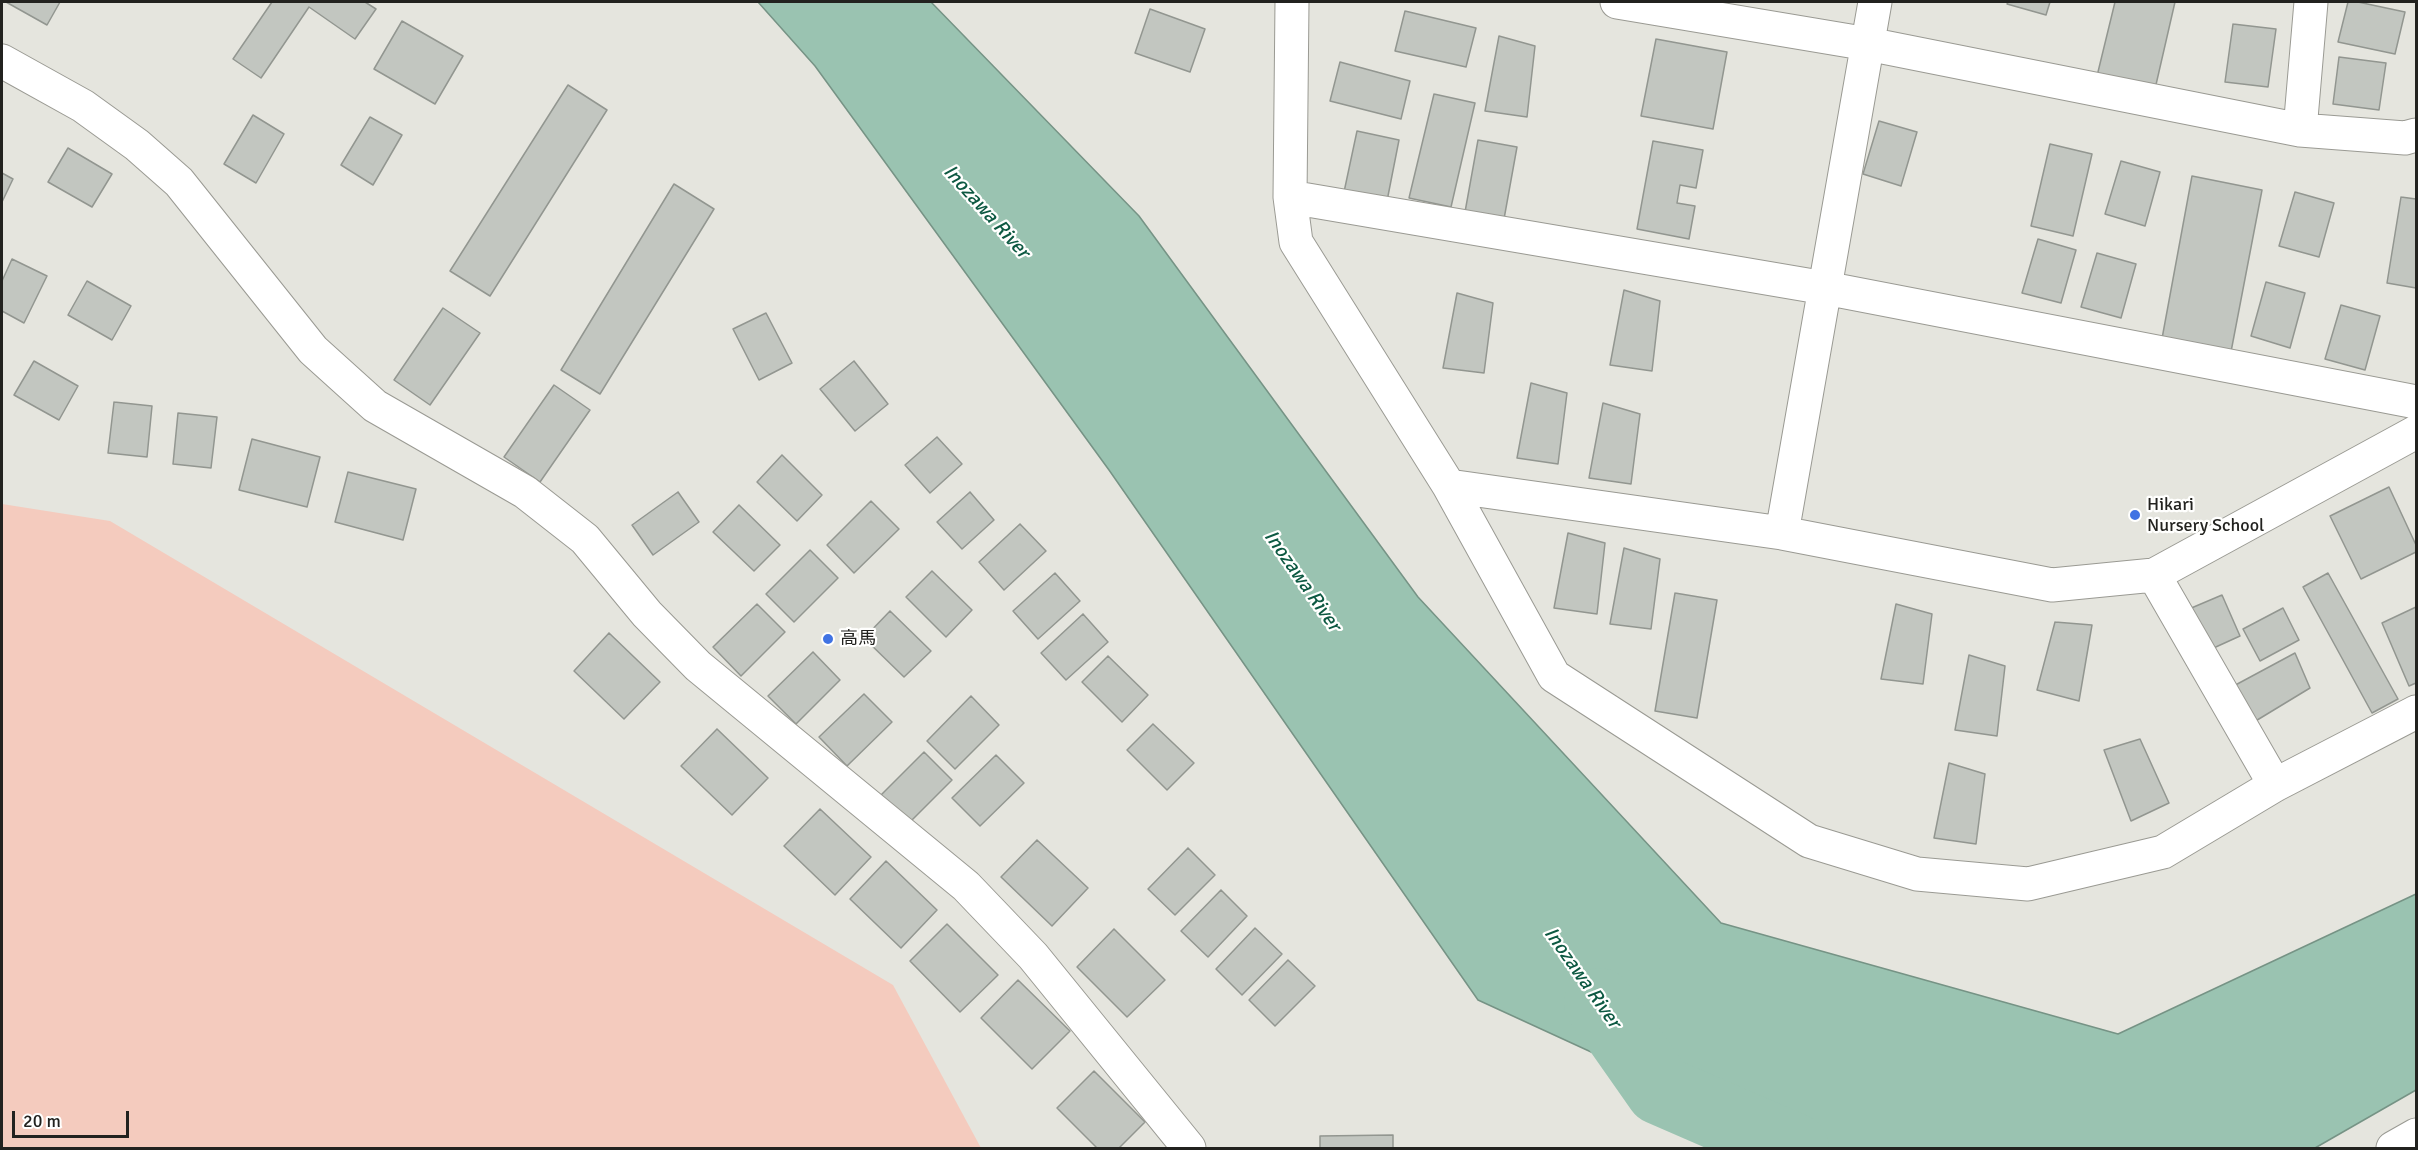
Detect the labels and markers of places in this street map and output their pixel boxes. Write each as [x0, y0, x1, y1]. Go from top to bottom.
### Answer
place label: Hikari Nursery School [2147, 494, 2264, 536]
marker: Hikari Nursery School [2128, 508, 2142, 522]
place label: 高馬 [840, 628, 876, 650]
marker: 高馬 [821, 632, 835, 646]

